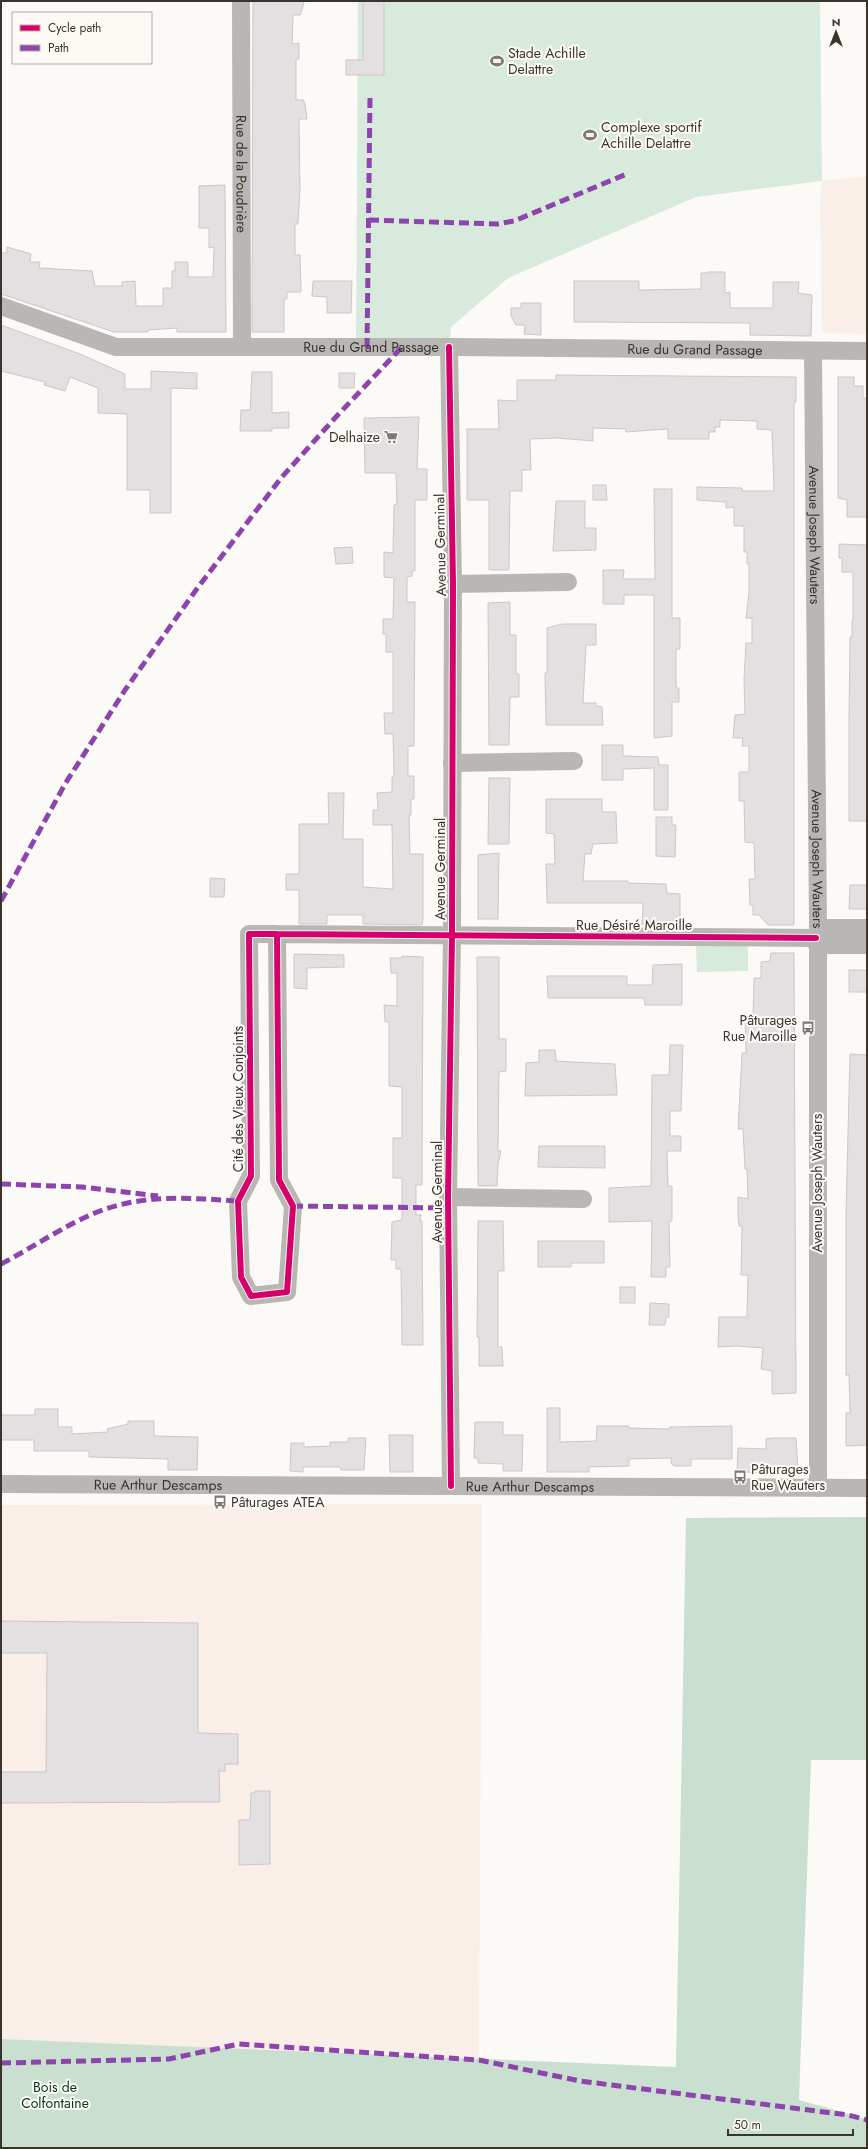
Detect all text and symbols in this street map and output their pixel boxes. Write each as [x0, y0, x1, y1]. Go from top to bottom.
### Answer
legend [12, 12, 152, 64]
north arrow [816, 12, 856, 52]
text: N [832, 14, 840, 30]
text: Cycle path [48, 19, 101, 37]
text: Path [48, 39, 69, 57]
place label: Stade Achille Delattre [508, 43, 586, 79]
sports icon: Stade Achille Delattre [489, 53, 505, 69]
street label: Rue de la Poudrière [231, 115, 252, 233]
place label: Complexe sportif Achille Delattre [601, 117, 703, 153]
sports icon: Complexe sportif Achille Delattre [582, 127, 598, 143]
street label: Rue du Grand Passage [303, 337, 439, 357]
street label: Rue du Grand Passage [627, 339, 763, 360]
place label: Delhaize [329, 427, 380, 447]
supermarket icon: Delhaize [383, 429, 399, 445]
street label: Avenue Joseph Wauters [804, 465, 825, 605]
street label: Avenue Germinal [429, 494, 451, 596]
street label: Avenue Joseph Wauters [807, 789, 828, 929]
street label: Avenue Germinal [430, 818, 450, 920]
street label: Rue Désiré Maroille [576, 915, 692, 935]
place label: Pâturages Rue Maroille [723, 1010, 797, 1046]
bus stop icon: Pâturages Rue Maroille [800, 1020, 816, 1036]
street label: Cité des Vieux Conjoints [228, 1026, 248, 1172]
street label: Avenue Joseph Wauters [807, 1113, 827, 1252]
street label: Avenue Germinal [427, 1141, 447, 1243]
place label: Pâturages Rue Wauters [751, 1459, 826, 1495]
bus stop icon: Pâturages Rue Wauters [732, 1469, 748, 1485]
street label: Rue Arthur Descamps [94, 1474, 222, 1495]
street label: Rue Arthur Descamps [466, 1476, 594, 1497]
place label: Pâturages ATEA [231, 1492, 325, 1512]
bus stop icon: Pâturages ATEA [212, 1494, 228, 1510]
park label: Bois de Colfontaine [21, 2077, 89, 2113]
scale bar [728, 2111, 853, 2137]
text: 50 m [734, 2116, 761, 2134]

